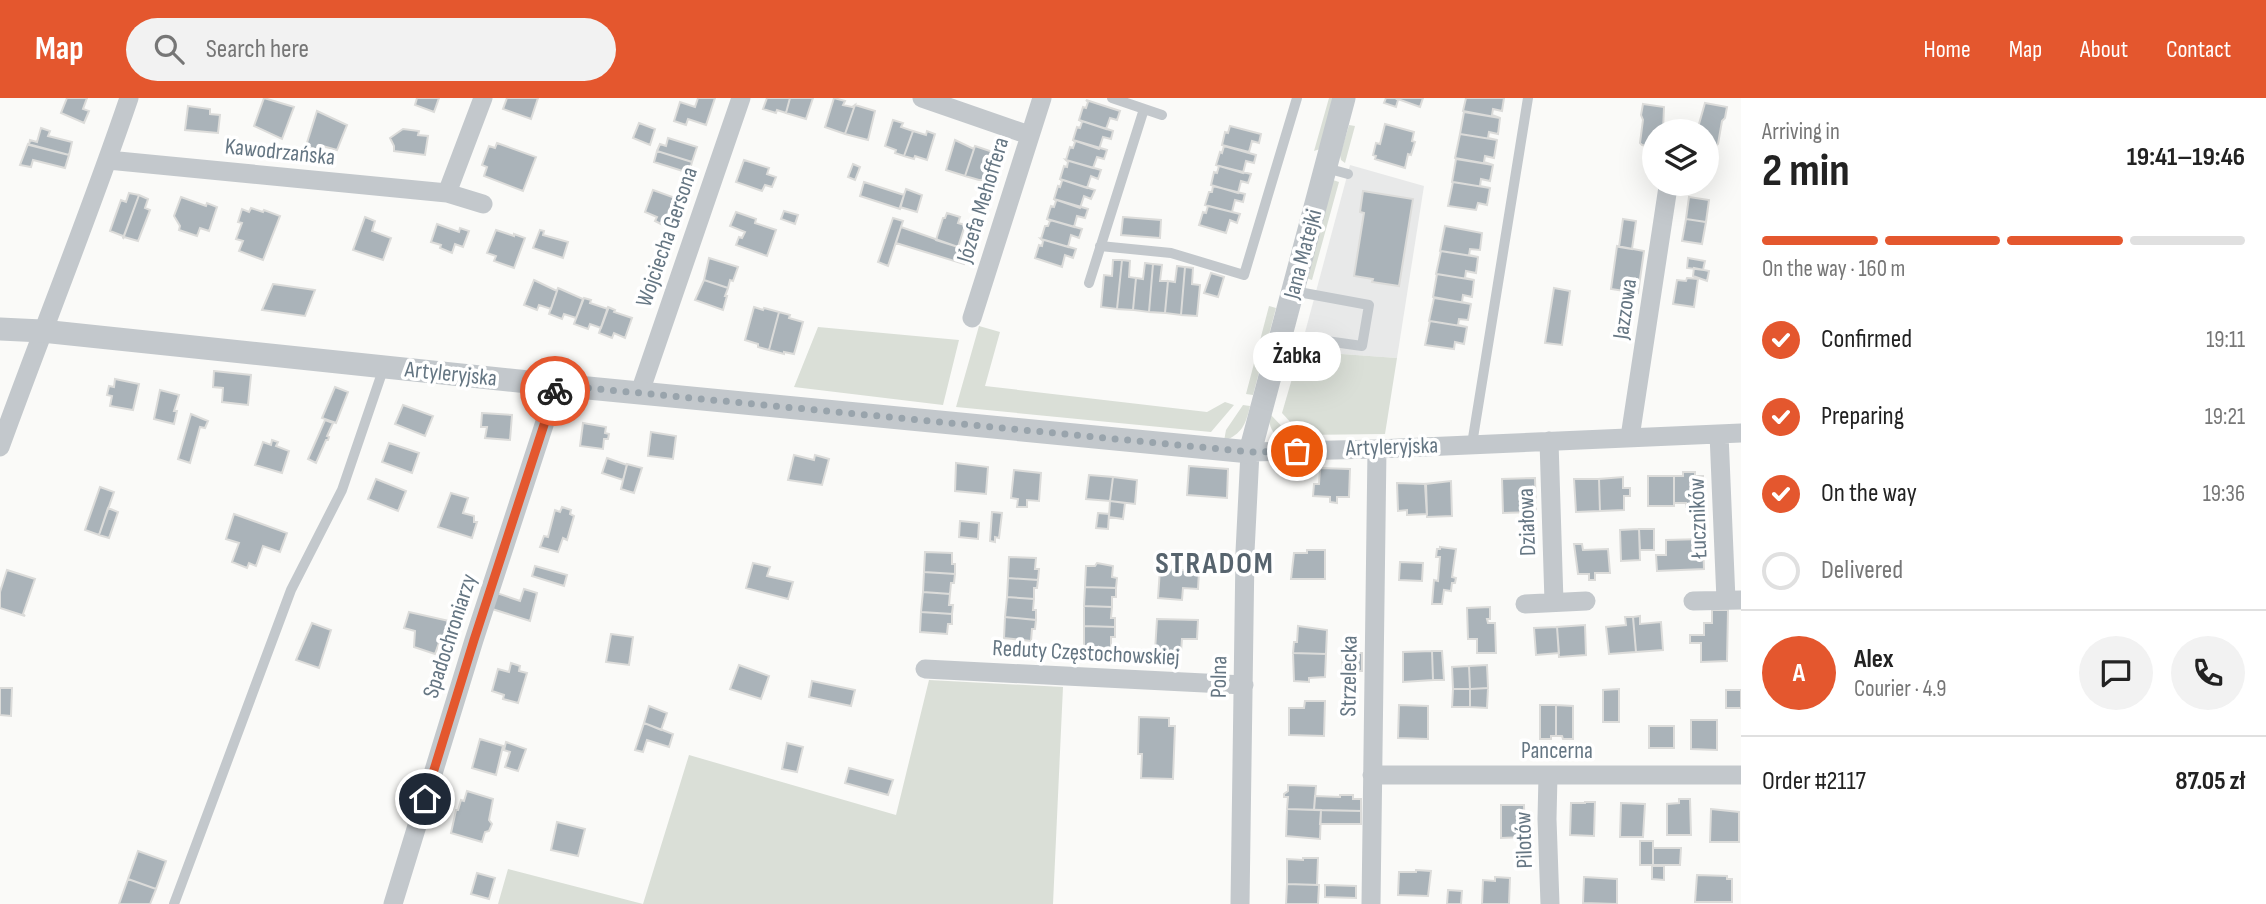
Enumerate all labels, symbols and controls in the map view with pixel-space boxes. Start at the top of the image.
search box [126,18,616,81]
text: Map [35,29,84,69]
icon: search [150,30,188,68]
text: Search here [206,34,309,65]
text: Home [1923,35,1971,64]
text: Map [2009,35,2042,64]
text: About [2080,35,2128,64]
text: Contact [2166,35,2231,64]
text: Arriving in [1762,118,1840,146]
map controls [1642,119,1719,196]
button: layers [1642,119,1719,196]
street label: Kawodrzańska [224,132,336,172]
street label: Józefa Mehoffera [950,134,1015,267]
text: 19:41–19:46 [2127,142,2245,173]
text: 2 min [1762,144,1850,199]
street label: Wojciecha Gersona [630,163,704,311]
street label: Jana Matejki [1277,206,1328,303]
text: On the way · 160 m [1762,255,1905,283]
street label: Jazzowa [1607,277,1643,342]
icon: check [1762,321,1800,359]
text: Confirmed [1821,324,1912,355]
text: 19:11 [2206,326,2245,354]
callout: Żabka [1253,332,1341,381]
text: Żabka [1273,342,1321,370]
street label: Artyleryjska [403,355,498,393]
courier [520,356,590,426]
icon: bike [536,372,574,410]
icon: check [1762,398,1800,436]
text: Preparing [1821,401,1904,432]
text: 19:21 [2205,403,2245,431]
pin [1267,421,1327,481]
street label: Artyleryjska [1344,431,1439,463]
icon: bag [1278,432,1316,470]
icon: check [1762,475,1800,513]
street label: Łuczników [1683,477,1713,560]
text: On the way [1821,478,1917,509]
text: 19:36 [2203,480,2245,508]
street label: Działowa [1512,488,1542,556]
district label: STRADOM [1155,546,1275,582]
text: Delivered [1821,555,1903,586]
street label: Spadochroniarzy [417,570,483,702]
street label: Reduty Częstochowskiej [992,634,1180,672]
street label: Strzelecka [1334,635,1364,717]
button: chat [2079,636,2153,710]
button: phone [2171,636,2245,710]
text: Alex [1854,644,1894,675]
street label: Polna [1205,656,1233,698]
text: A [1793,658,1805,689]
text: Courier · 4.9 [1854,675,1946,703]
street label: Pancerna [1521,737,1593,765]
text: Order #2117 [1762,766,1866,797]
text: 87.05 zł [2175,766,2245,797]
pin [395,769,455,829]
icon: home [406,780,444,818]
street label: Pilotów [1509,811,1539,869]

